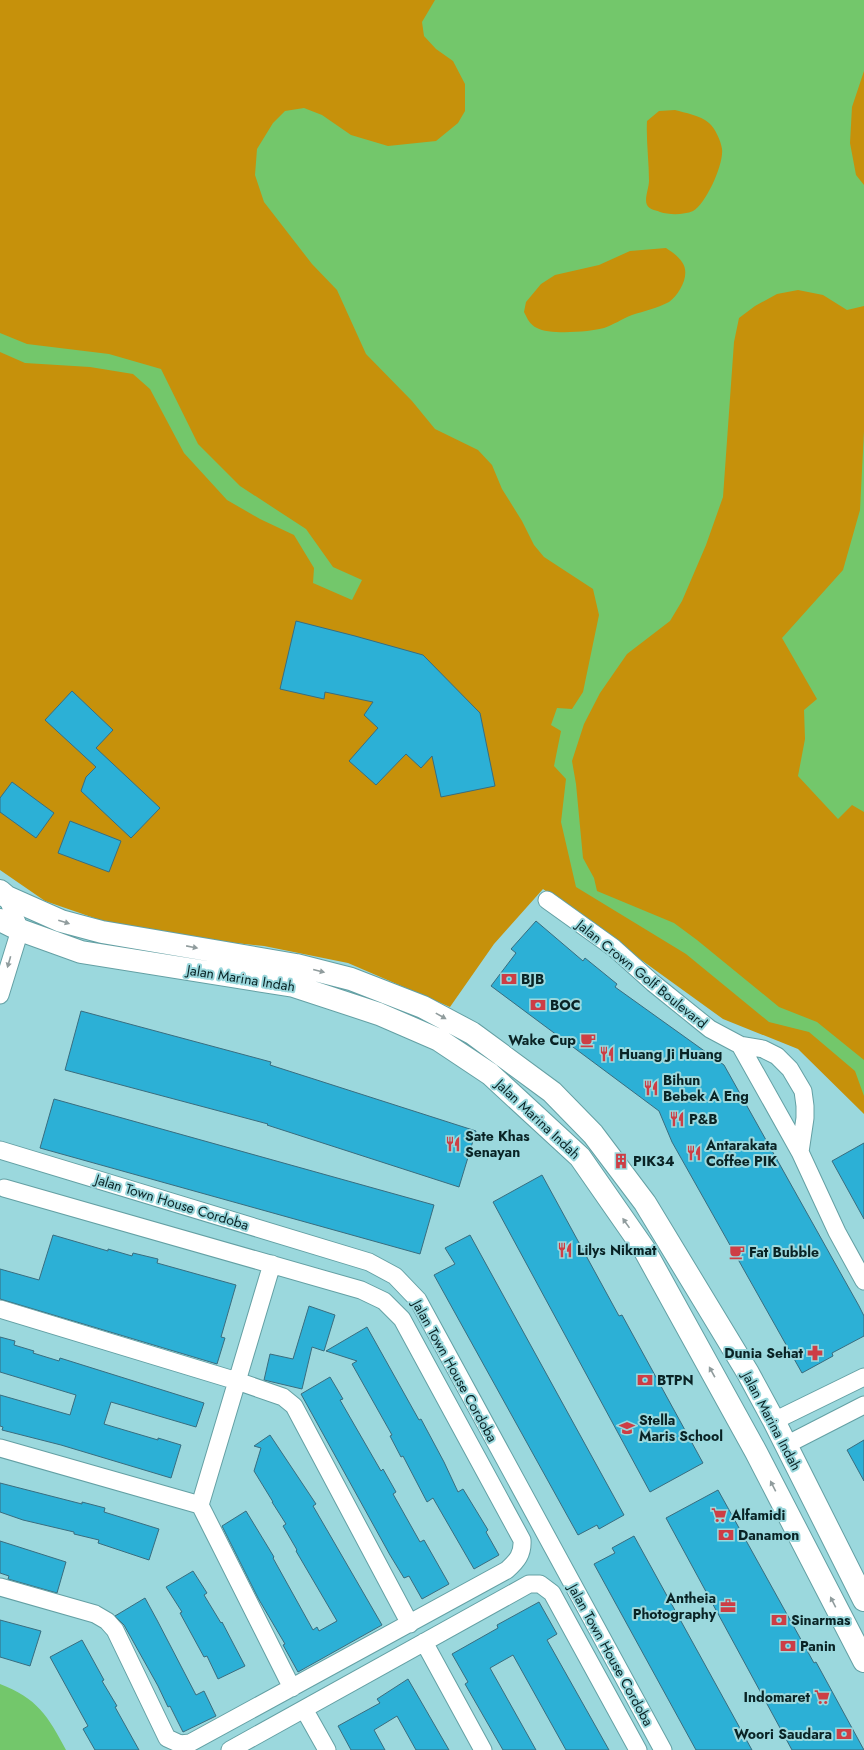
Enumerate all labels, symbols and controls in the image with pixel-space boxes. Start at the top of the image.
street label: Jalan Crown Golf Boulevard [571,914,712,1033]
one-way arrow [59,919,71,925]
one-way arrow [186,944,198,950]
one-way arrow [6,957,12,969]
street label: Jalan Marina Indah [184,959,297,996]
one-way arrow [314,968,326,974]
place label: BJB [521,969,544,989]
bank icon: BJB [500,970,518,988]
place label: BOC [550,995,581,1015]
bank icon: BOC [529,996,547,1014]
one-way arrow [435,1012,447,1019]
place label: Wake Cup [508,1030,576,1050]
cafe icon: Wake Cup [579,1031,597,1049]
place label: Huang Ji Huang [619,1044,722,1064]
restaurant icon: Huang Ji Huang [598,1045,616,1063]
place label: Bihun Bebek A Eng [663,1070,749,1106]
street label: Jalan Marina Indah [490,1073,585,1164]
restaurant icon: Bihun Bebek A Eng [642,1079,660,1097]
place label: P&B [689,1109,718,1129]
restaurant icon: P&B [668,1110,686,1128]
place label: Sate Khas Senayan [465,1126,530,1162]
restaurant icon: Sate Khas Senayan [444,1135,462,1153]
place label: Antarakata Coffee PIK [705,1135,777,1171]
restaurant icon: Antarakata Coffee PIK [685,1144,703,1162]
place label: PIK34 [633,1151,675,1171]
building icon: PIK34 [612,1152,630,1170]
street label: Jalan Town House Cordoba [91,1169,251,1235]
one-way arrow [622,1218,630,1228]
place label: Lilys Nikmat [577,1240,657,1260]
restaurant icon: Lilys Nikmat [556,1241,574,1259]
place label: Fat Bubble [749,1242,819,1262]
cafe icon: Fat Bubble [728,1243,746,1261]
street label: Jalan Town House Cordoba [407,1295,502,1446]
place label: Dunia Sehat [724,1343,804,1363]
pharmacy icon: Dunia Sehat [806,1344,824,1362]
one-way arrow [708,1366,715,1378]
street label: Jalan Marina Indah [737,1366,806,1474]
place label: BTPN [657,1370,694,1390]
bank icon: BTPN [636,1371,654,1389]
place label: Stella Maris School [639,1410,723,1446]
school or university icon: Stella Maris School [618,1419,636,1437]
one-way arrow [770,1480,777,1492]
place label: Alfamidi [730,1505,785,1525]
supermarket icon: Alfamidi [710,1506,728,1524]
place label: Danamon [738,1525,799,1545]
bank icon: Danamon [717,1526,735,1544]
street label: Jalan Town House Cordoba [563,1579,658,1730]
place label: Antheia Photography [633,1588,717,1624]
one-way arrow [830,1596,836,1607]
office icon: Antheia Photography [719,1597,737,1615]
place label: Sinarmas [791,1610,851,1630]
bank icon: Sinarmas [770,1611,788,1629]
place label: Panin [800,1636,836,1656]
bank icon: Panin [779,1637,797,1655]
place label: Indomaret [744,1687,811,1707]
supermarket icon: Indomaret [813,1688,831,1706]
place label: Woori Saudara [734,1724,832,1744]
bank icon: Woori Saudara [835,1725,853,1743]

